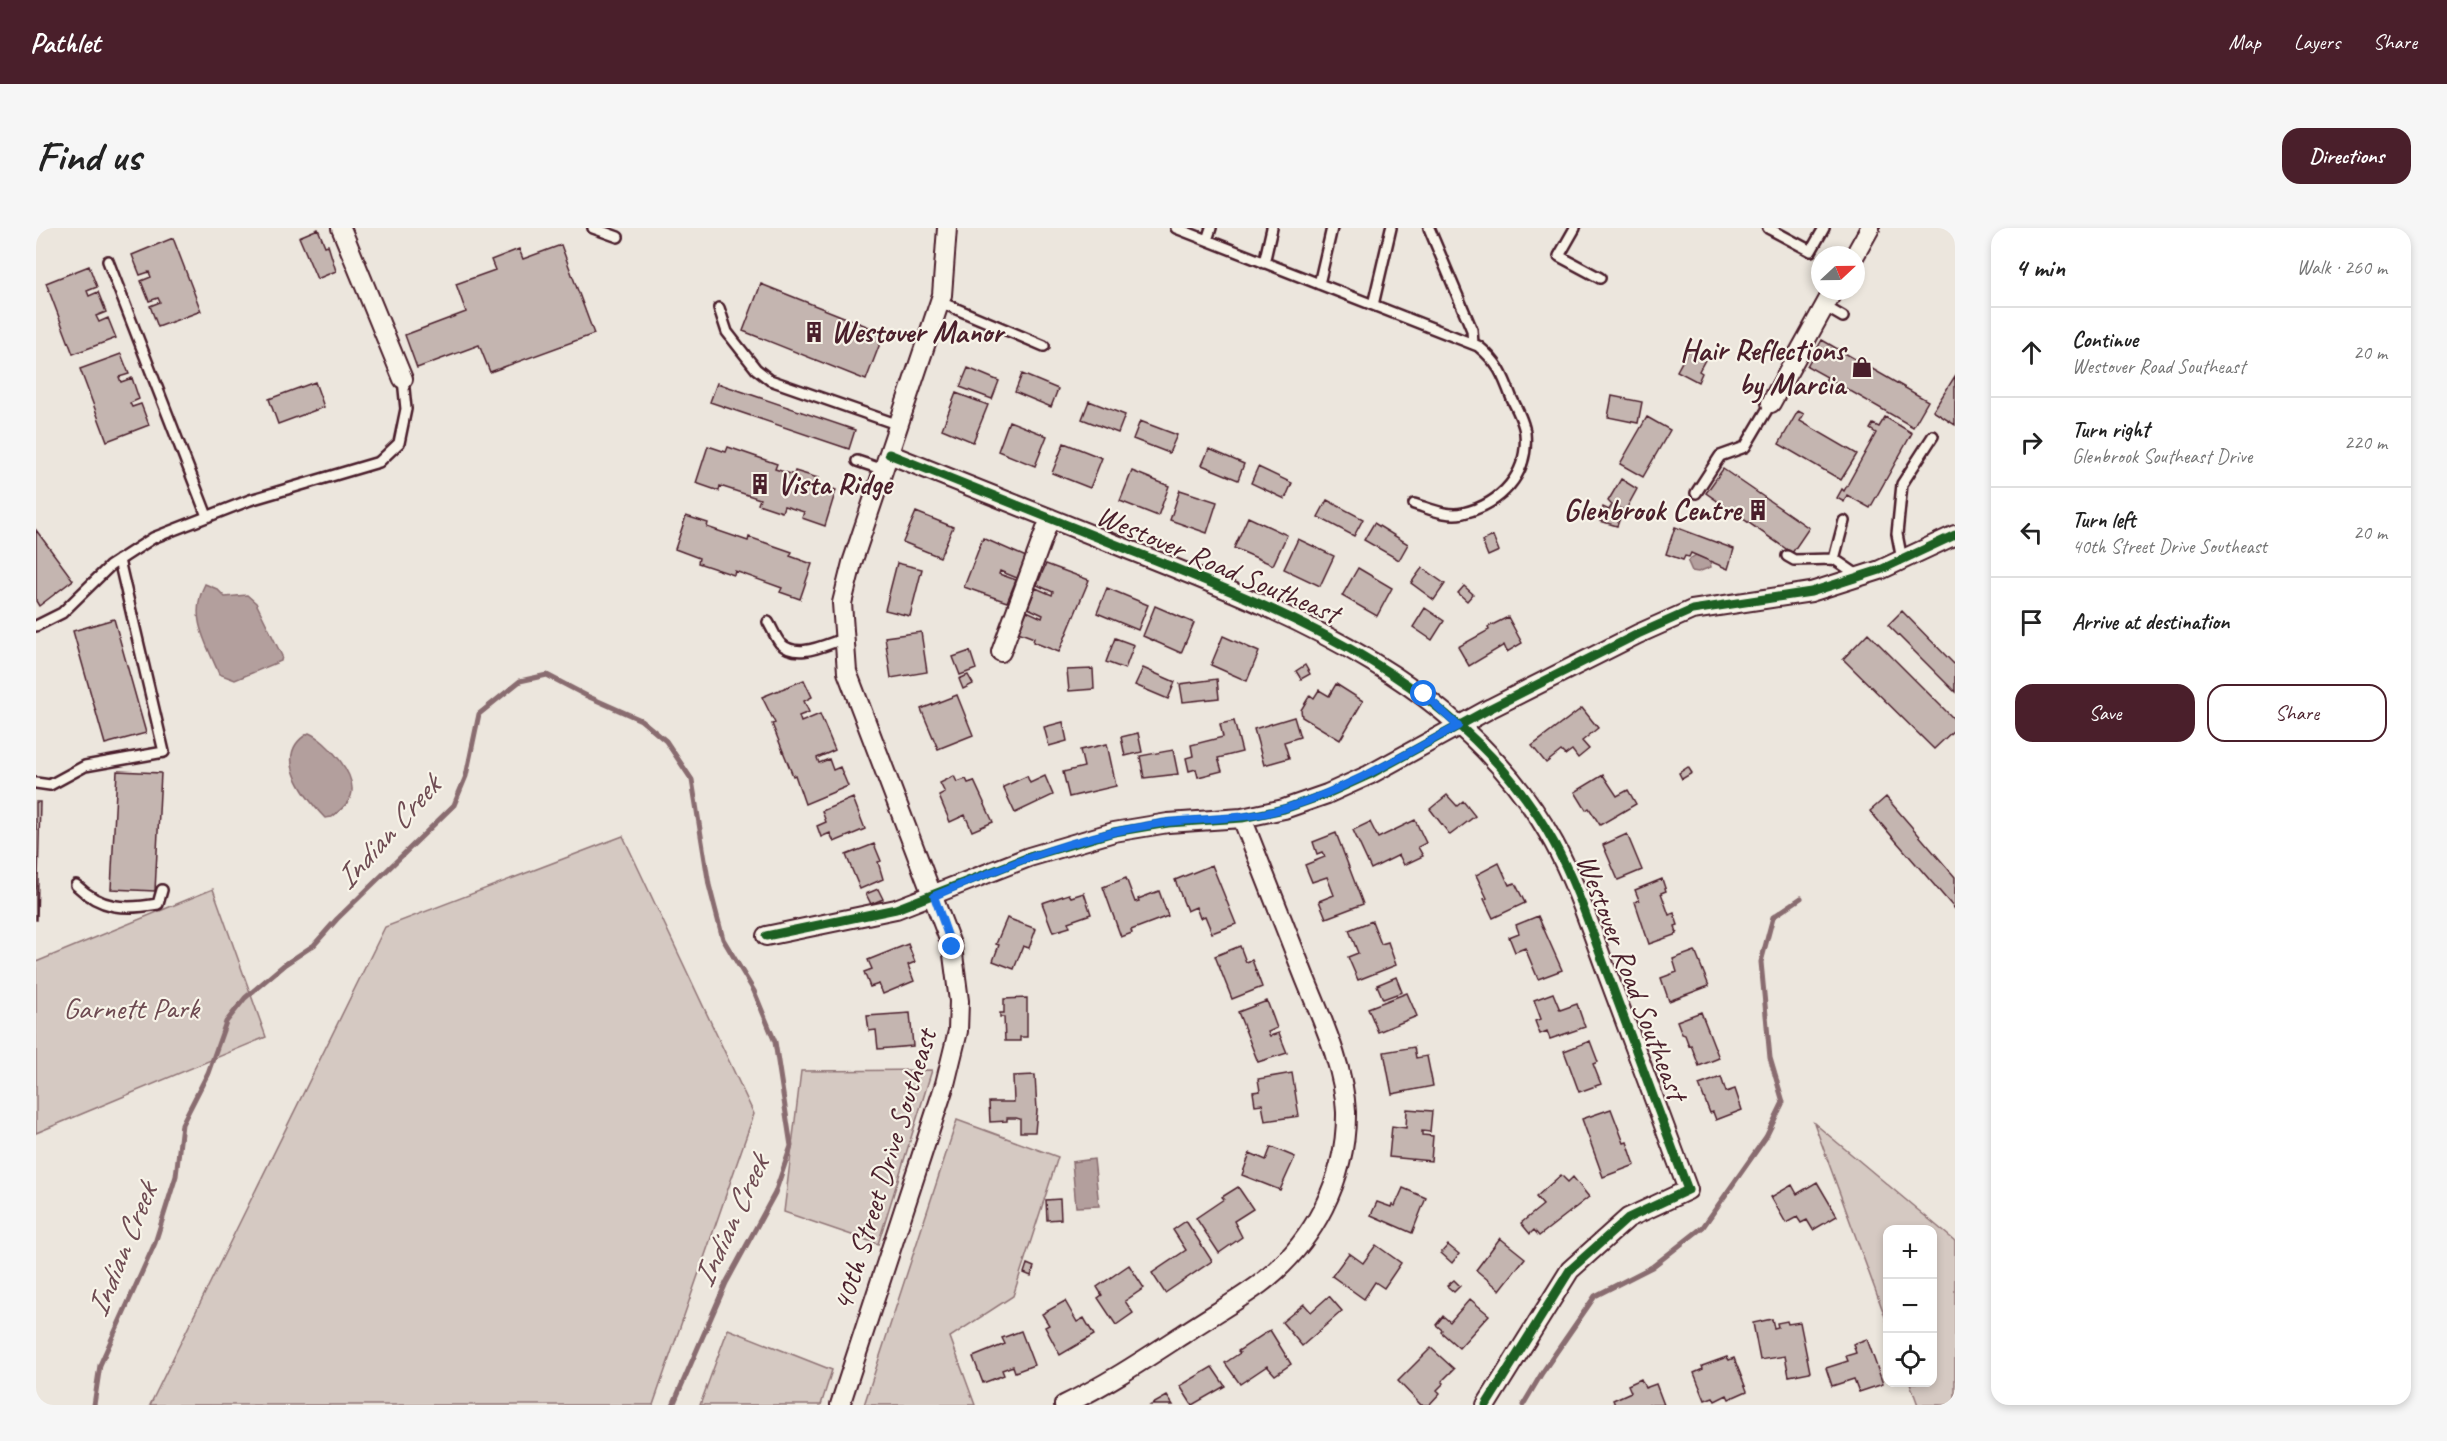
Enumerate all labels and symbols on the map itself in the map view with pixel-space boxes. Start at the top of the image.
north arrow [1811,246,1865,300]
place label: Westover Manor [831,313,1006,351]
building icon: Westover Manor [802,320,826,344]
place label: Hair Reflections by Marcia [1680,331,1848,404]
shop icon: Hair Reflections by Marcia [1850,355,1874,379]
place label: Vista Ridge [777,465,894,503]
building icon: Vista Ridge [748,472,772,496]
place label: Glenbrook Centre [1564,491,1743,529]
street label: Westover Road Southeast [1091,496,1349,634]
building icon: Glenbrook Centre [1746,498,1770,522]
route start [1410,680,1436,706]
water label: Indian Creek [325,763,453,898]
street label: Westover Road Southeast [1568,849,1698,1109]
route end [938,933,964,959]
park label: Garnett Park [63,989,201,1027]
street label: 40th Street Drive Southeast [823,1022,946,1315]
water label: Indian Creek [682,1145,781,1293]
water label: Indian Creek [76,1173,169,1323]

